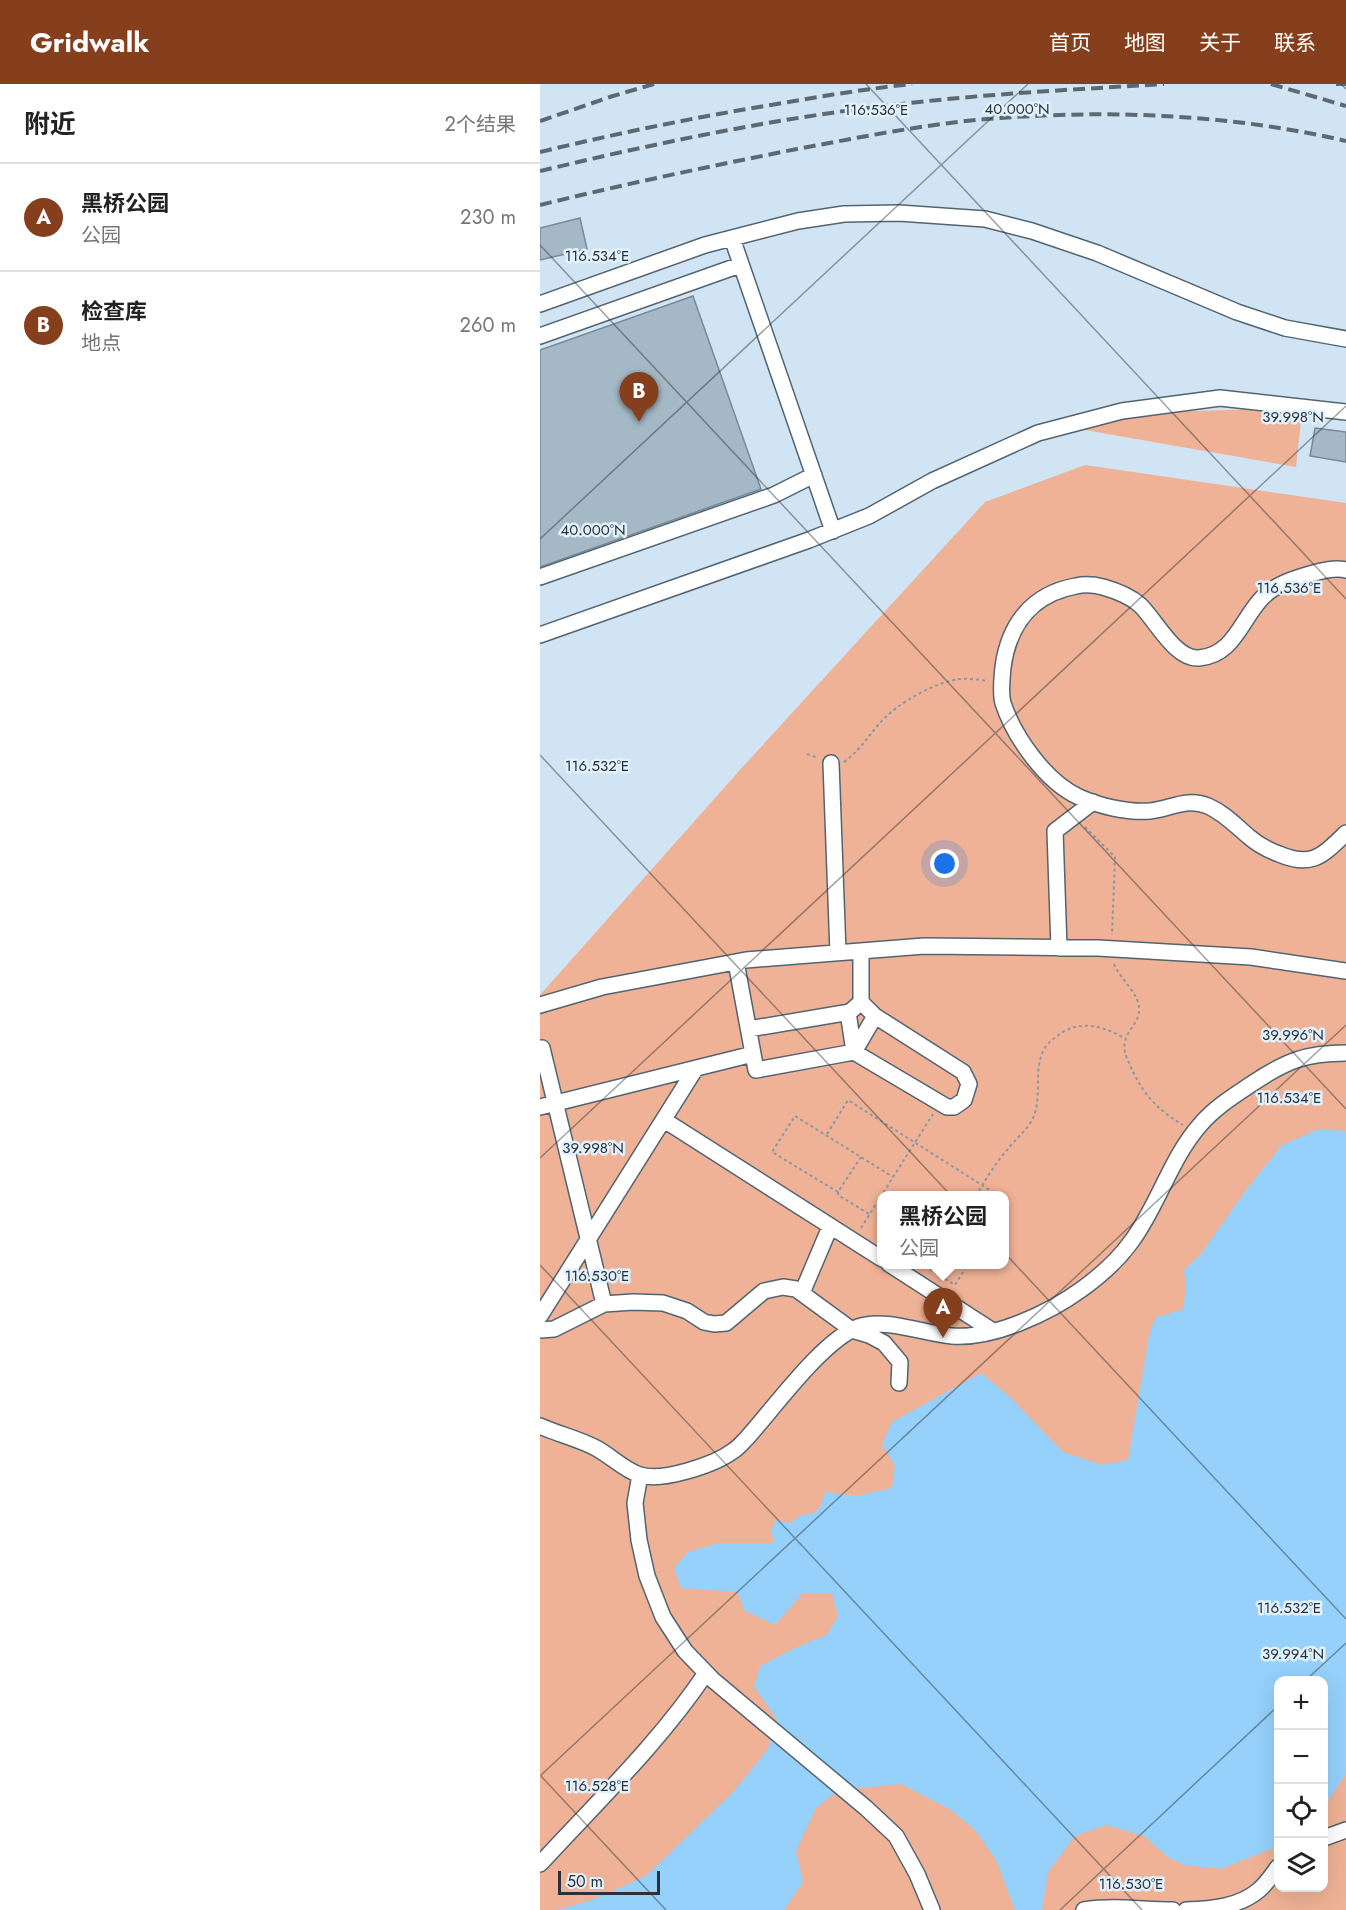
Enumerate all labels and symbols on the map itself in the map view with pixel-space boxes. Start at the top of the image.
text: 40.000°N [984,98,1050,120]
text: 116.536°E [844,99,908,121]
text: 116.534°E [565,245,629,267]
pin: B [620,372,658,422]
text: 39.998°N [1262,406,1324,428]
text: 40.000°N [560,519,626,541]
text: 116.536°E [1257,577,1321,599]
text: 116.532°E [565,755,629,777]
your location [930,849,959,878]
text: 39.996°N [1262,1024,1324,1046]
text: 116.534°E [1257,1087,1321,1109]
text: 39.998°N [562,1137,624,1159]
text: 116.530°E [565,1265,629,1287]
pin: A [924,1288,962,1338]
text: 116.532°E [1257,1597,1321,1619]
text: 39.994°N [1262,1643,1324,1665]
text: 116.528°E [565,1775,629,1797]
scale bar [558,1868,660,1896]
text: 116.530°E [1099,1873,1163,1895]

